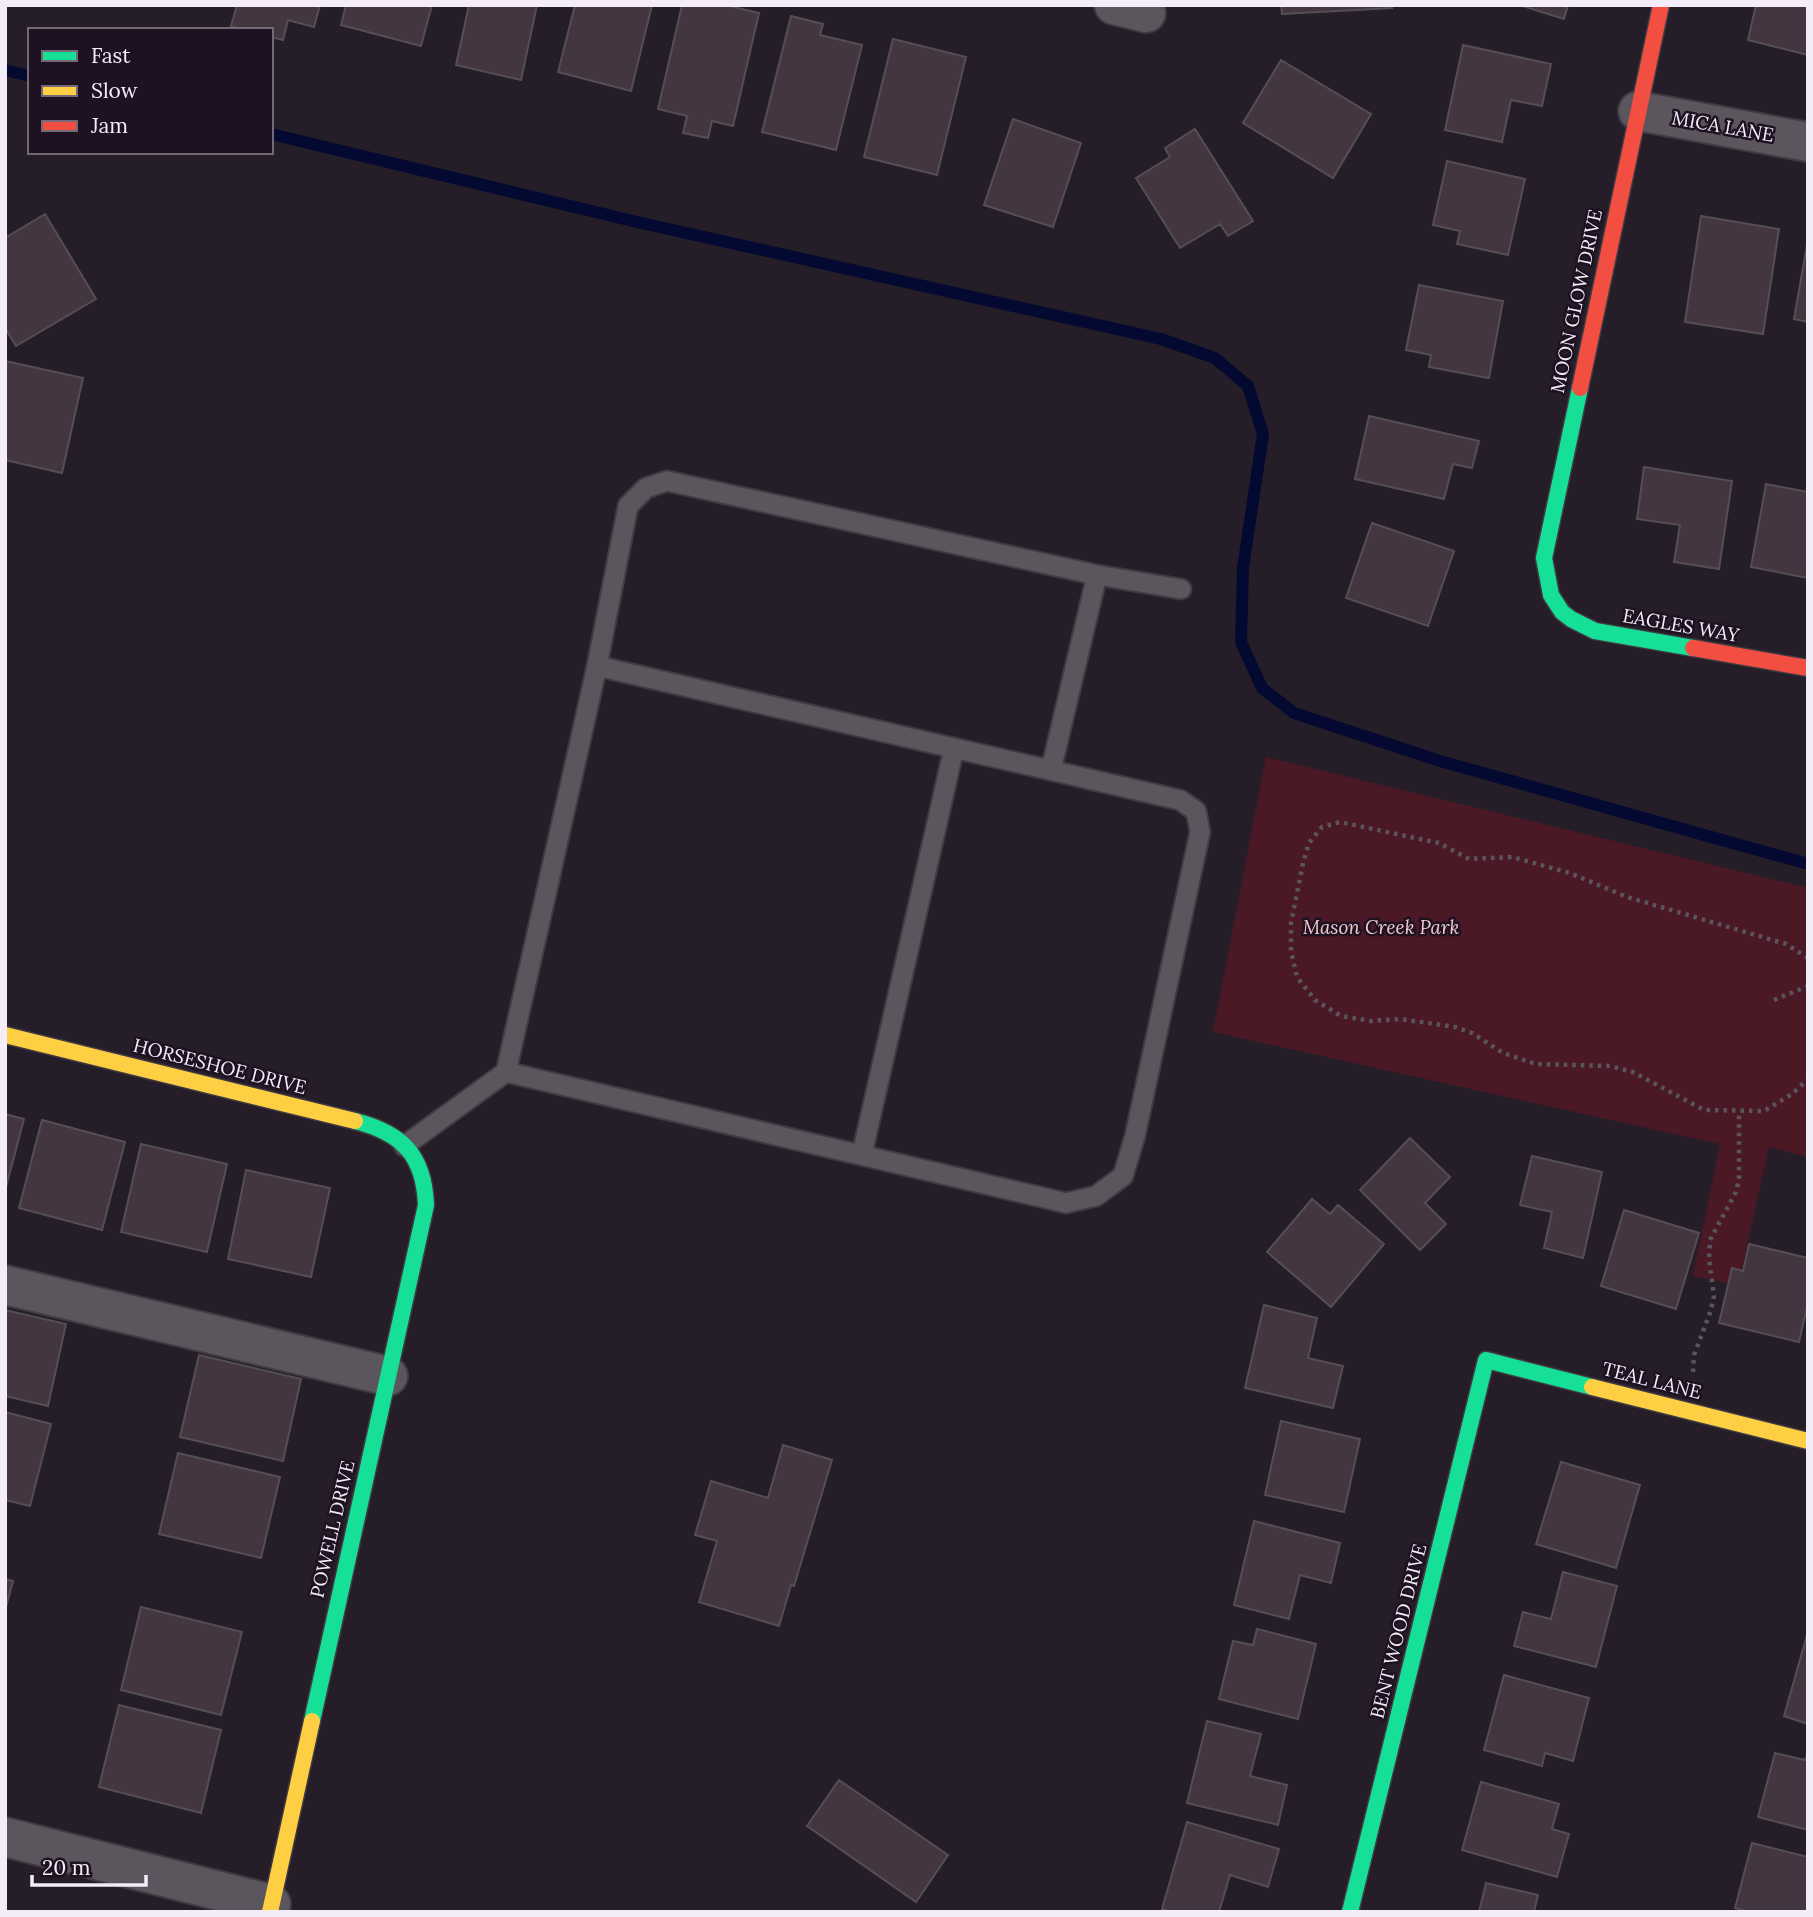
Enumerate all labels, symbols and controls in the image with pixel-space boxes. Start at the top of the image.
legend [28,28,273,154]
text: Fast [91,42,131,69]
text: Slow [91,77,138,104]
street label: MICA LANE [1670,105,1776,147]
text: Jam [90,112,128,139]
street label: MOON GLOW DRIVE [1545,207,1607,395]
street label: EAGLES WAY [1621,603,1742,647]
park label: Mason Creek Park [1303,915,1459,939]
street label: HORSESHOE DRIVE [131,1033,309,1099]
street label: TEAL LANE [1600,1356,1704,1404]
street label: POWELL DRIVE [305,1458,359,1600]
street label: BENT WOOD DRIVE [1365,1541,1431,1721]
scale bar [32,1843,145,1887]
text: 20 m [42,1854,91,1881]

